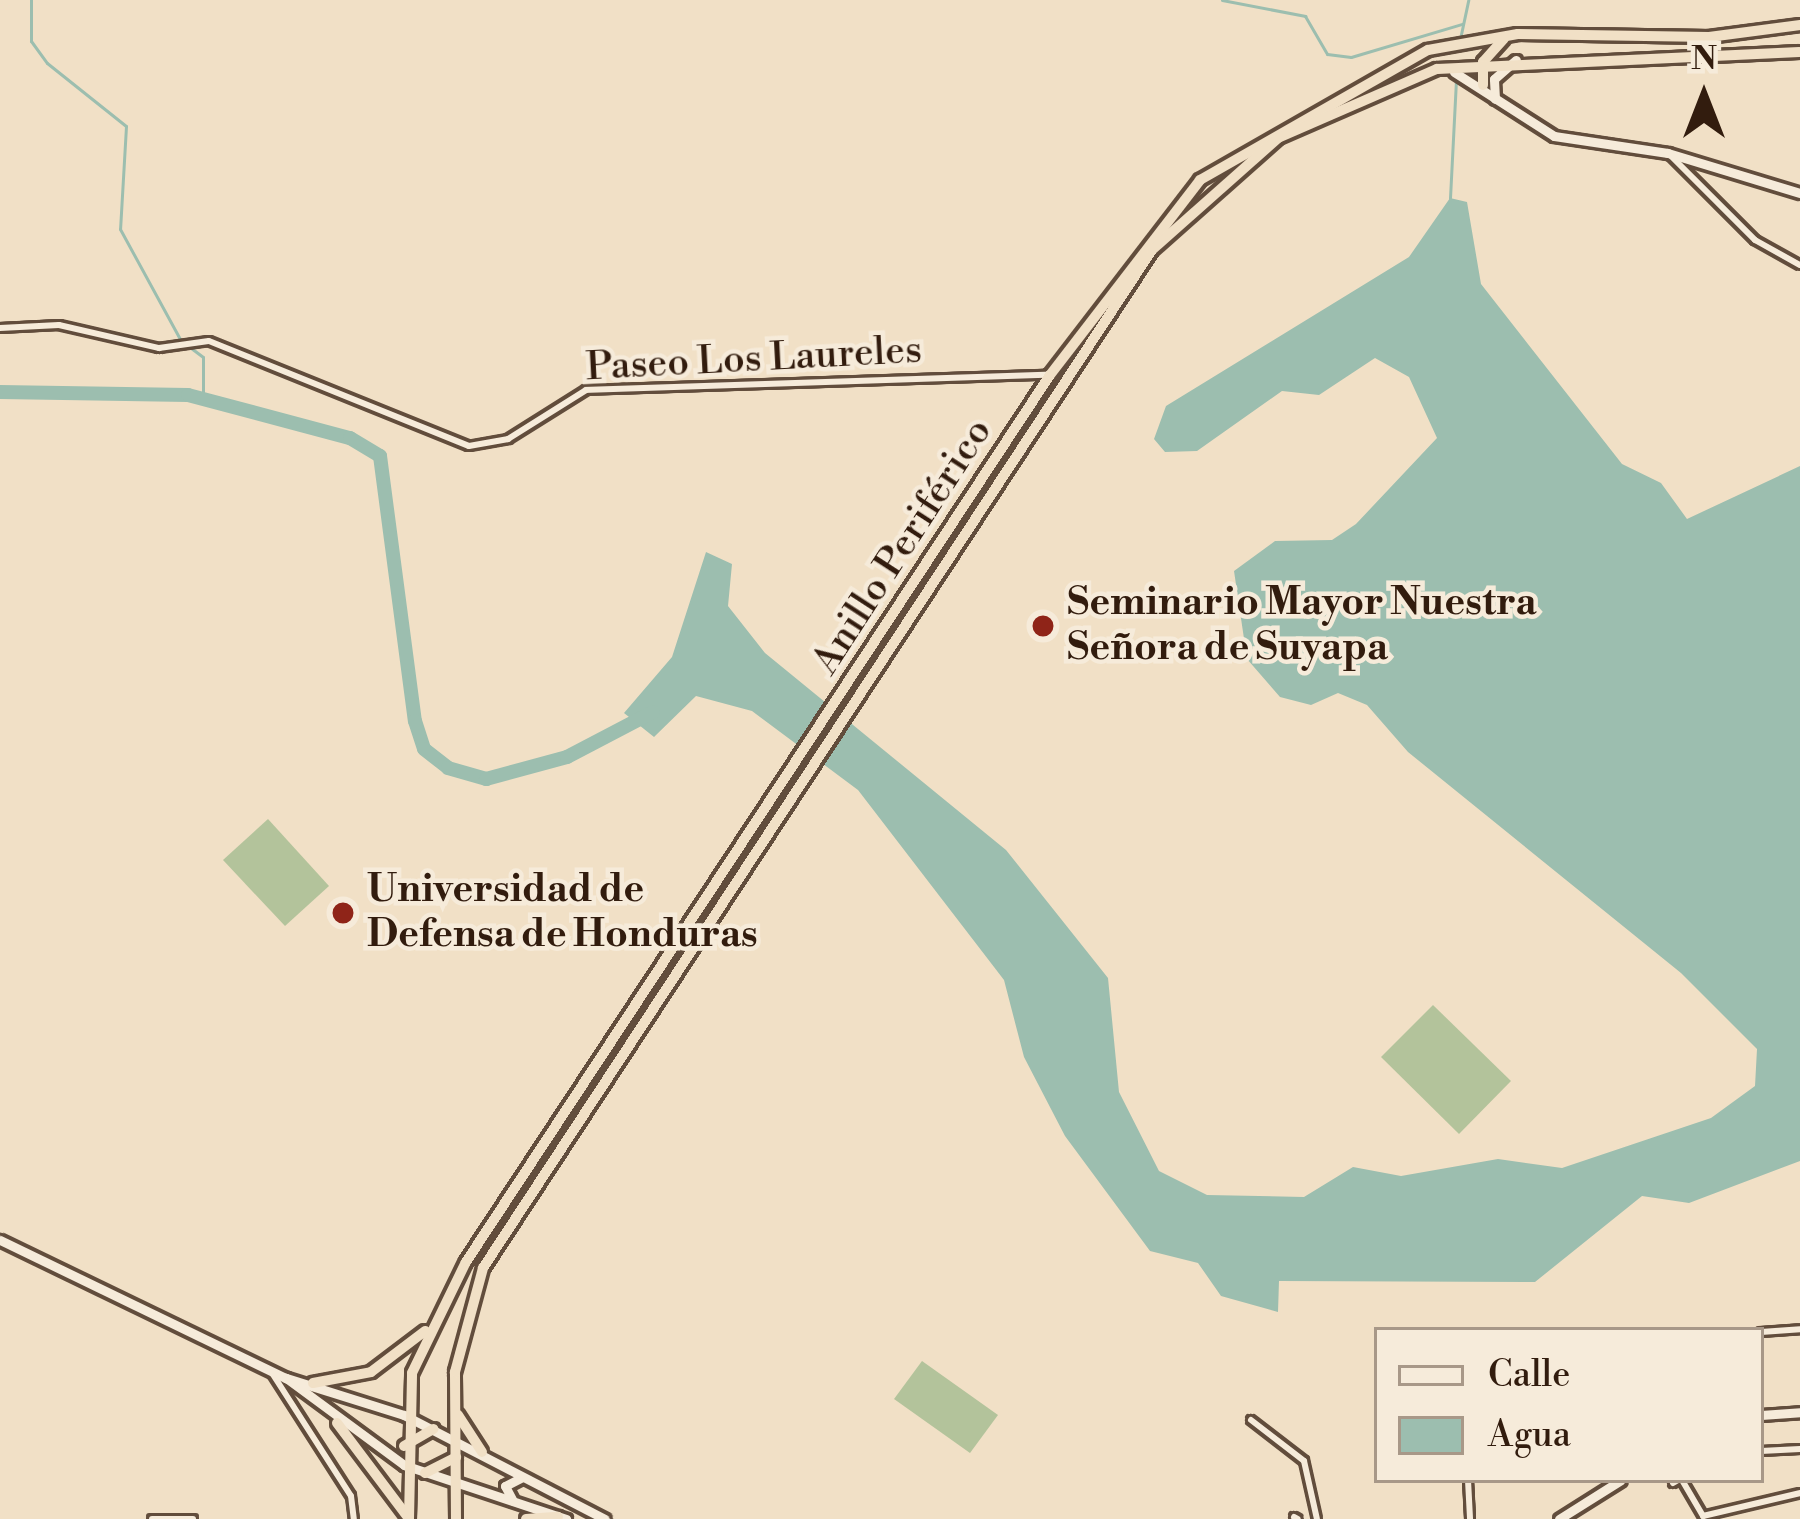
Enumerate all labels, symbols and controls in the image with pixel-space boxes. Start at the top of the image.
north arrow [1644,36,1764,156]
text: N [1691,39,1717,80]
street label: Paseo Los Laureles [585,328,923,392]
street label: Anillo Periférico [803,410,1003,684]
place label: Seminario Mayor Nuestra Señora de Suyapa [1067,581,1537,672]
marker: Seminario Mayor Nuestra Señora de Suyapa [1030,613,1056,639]
place label: Universidad de Defensa de Honduras [367,868,758,959]
marker: Universidad de Defensa de Honduras [330,900,356,926]
legend [1374,1327,1764,1483]
text: Calle [1488,1353,1570,1398]
text: Agua [1488,1413,1571,1458]

